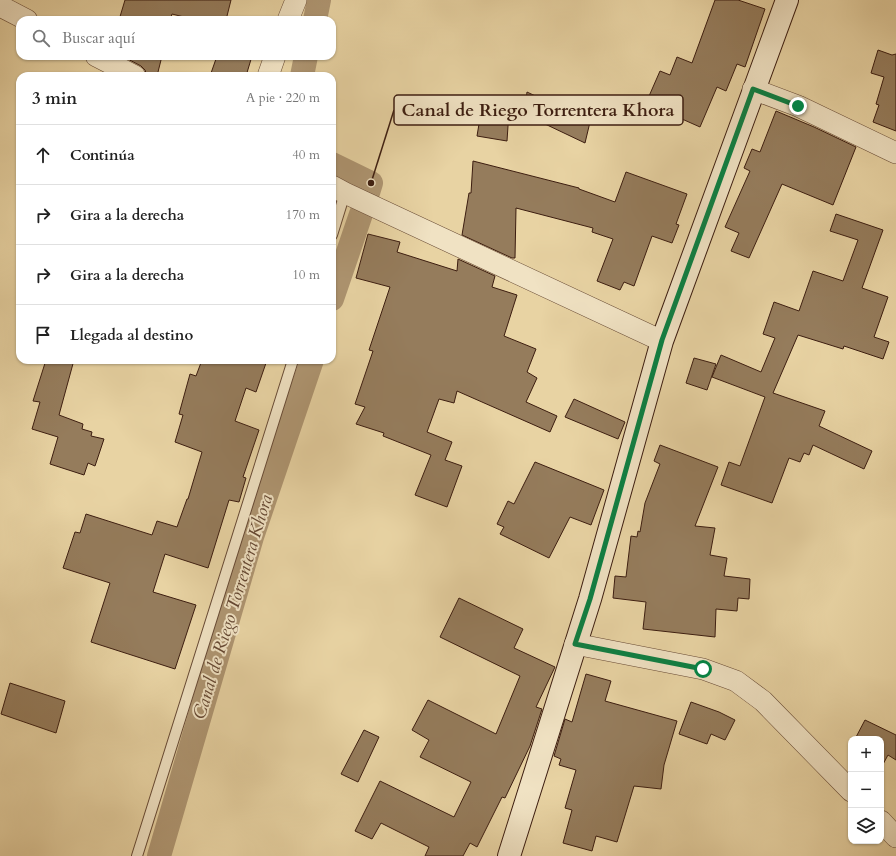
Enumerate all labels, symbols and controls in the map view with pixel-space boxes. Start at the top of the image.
search box [16,16,336,60]
icon: search [30,27,52,49]
text: Buscar aquí [62,28,135,48]
text: 3 min [32,87,77,110]
text: A pie · 220 m [246,89,320,107]
callout: Canal de Riego Torrentera Khora [394,95,683,125]
route end [789,97,807,115]
text: Canal de Riego Torrentera Khora [401,98,675,123]
icon: ahead [32,144,54,166]
text: Continúa [70,145,135,165]
text: 40 m [292,146,320,164]
icon: right [32,204,54,226]
text: Gira a la derecha [70,205,184,225]
text: 170 m [286,206,320,224]
icon: right [32,264,54,286]
text: Gira a la derecha [70,265,184,285]
text: 10 m [292,266,320,284]
icon: arrive [32,324,54,346]
text: Llegada al destino [70,325,193,345]
water label: Canal de Riego Torrentera Khora [187,492,279,722]
route start [694,660,712,678]
map controls [848,736,884,844]
button: + [848,736,884,772]
button: − [848,772,884,808]
button: layers [848,808,884,844]

